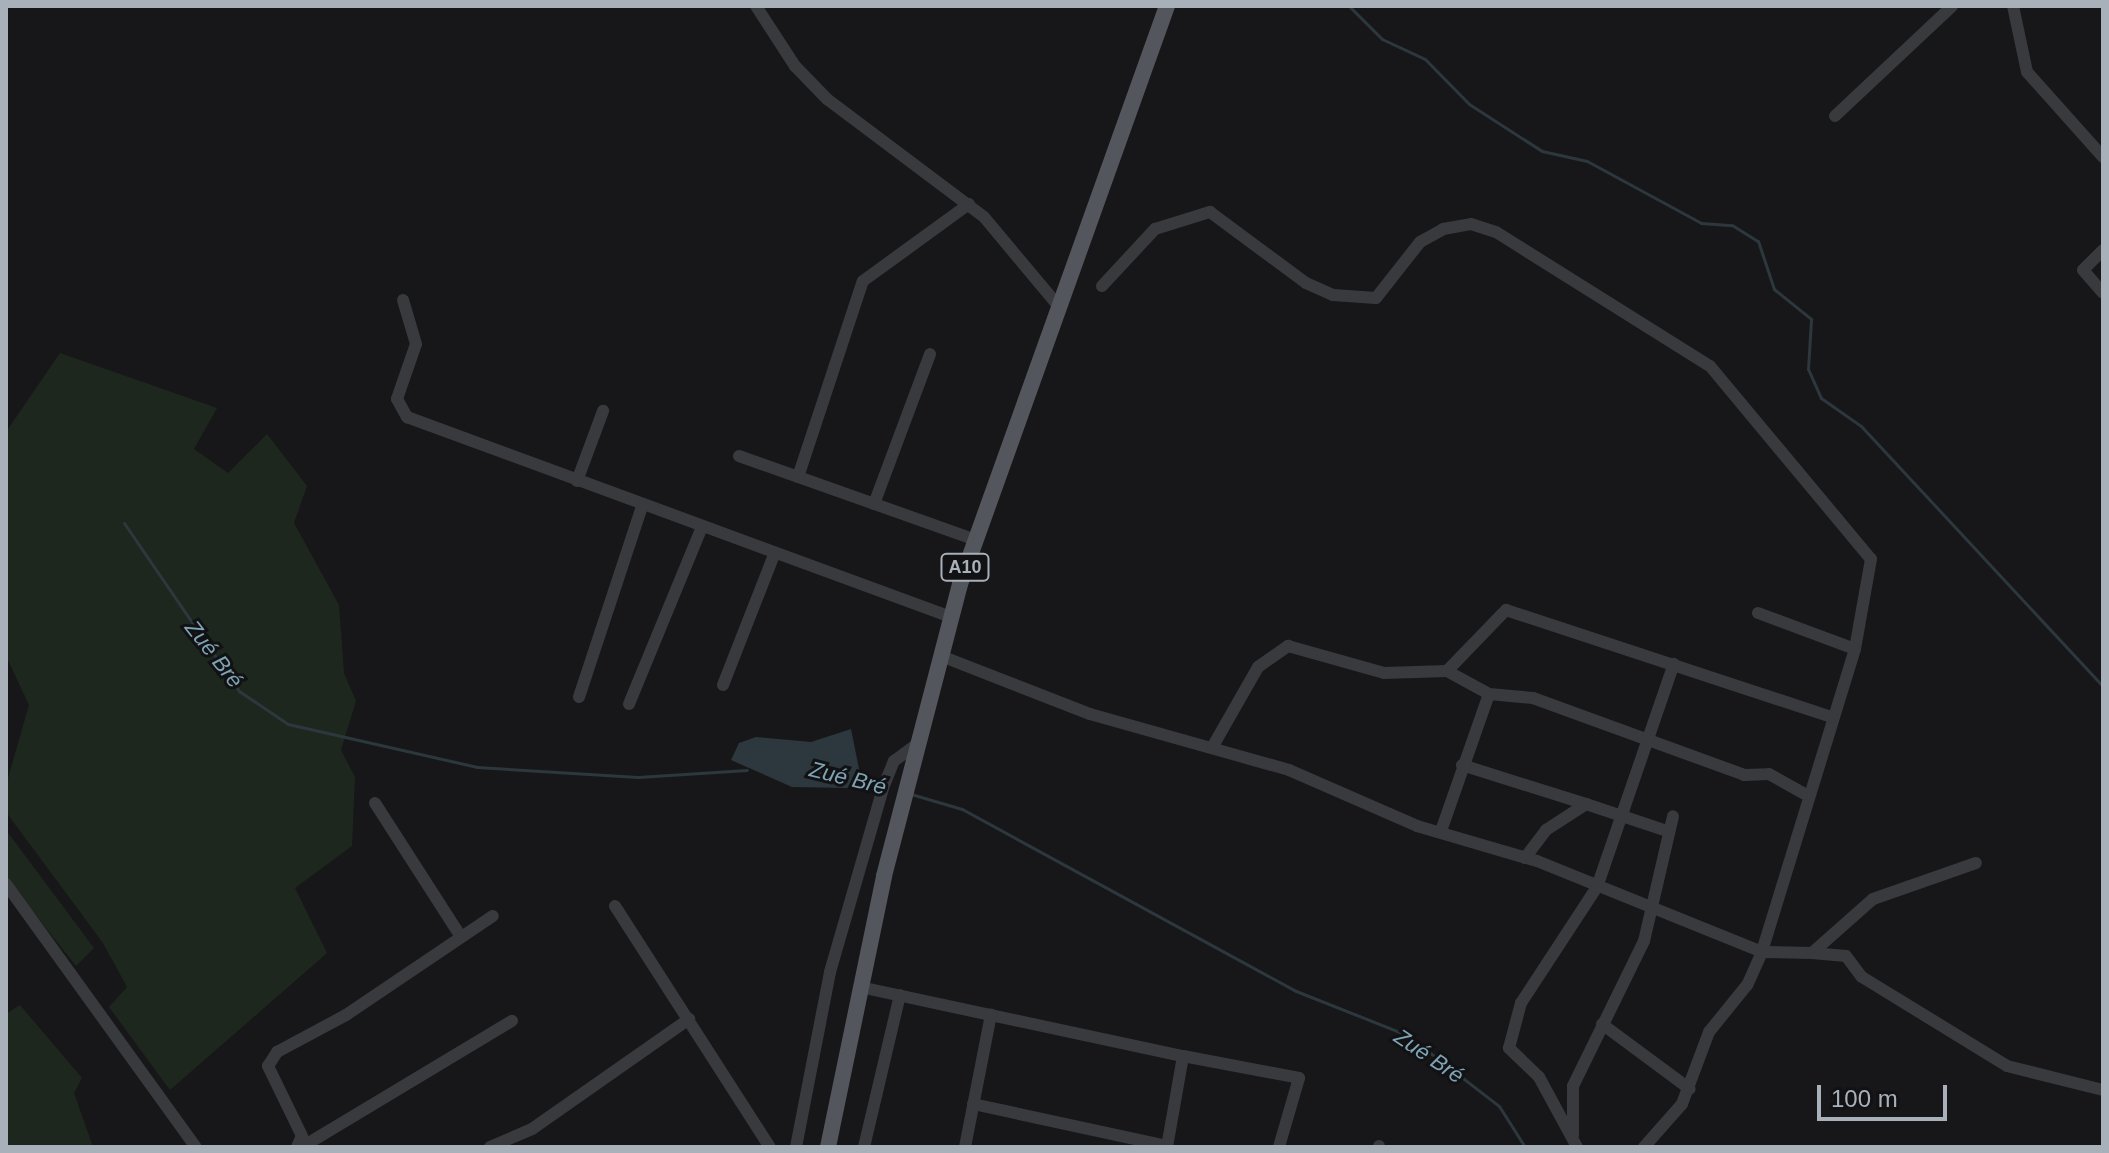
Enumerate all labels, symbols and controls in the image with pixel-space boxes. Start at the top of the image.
road number: A10 [939,553,991,581]
water label: Zué Bré [180,615,248,693]
water label: Zué Bré [807,756,889,800]
water label: Zué Bré [1389,1023,1469,1089]
scale bar [1821,1069,1951,1119]
text: 100 m [1831,1085,1898,1112]

